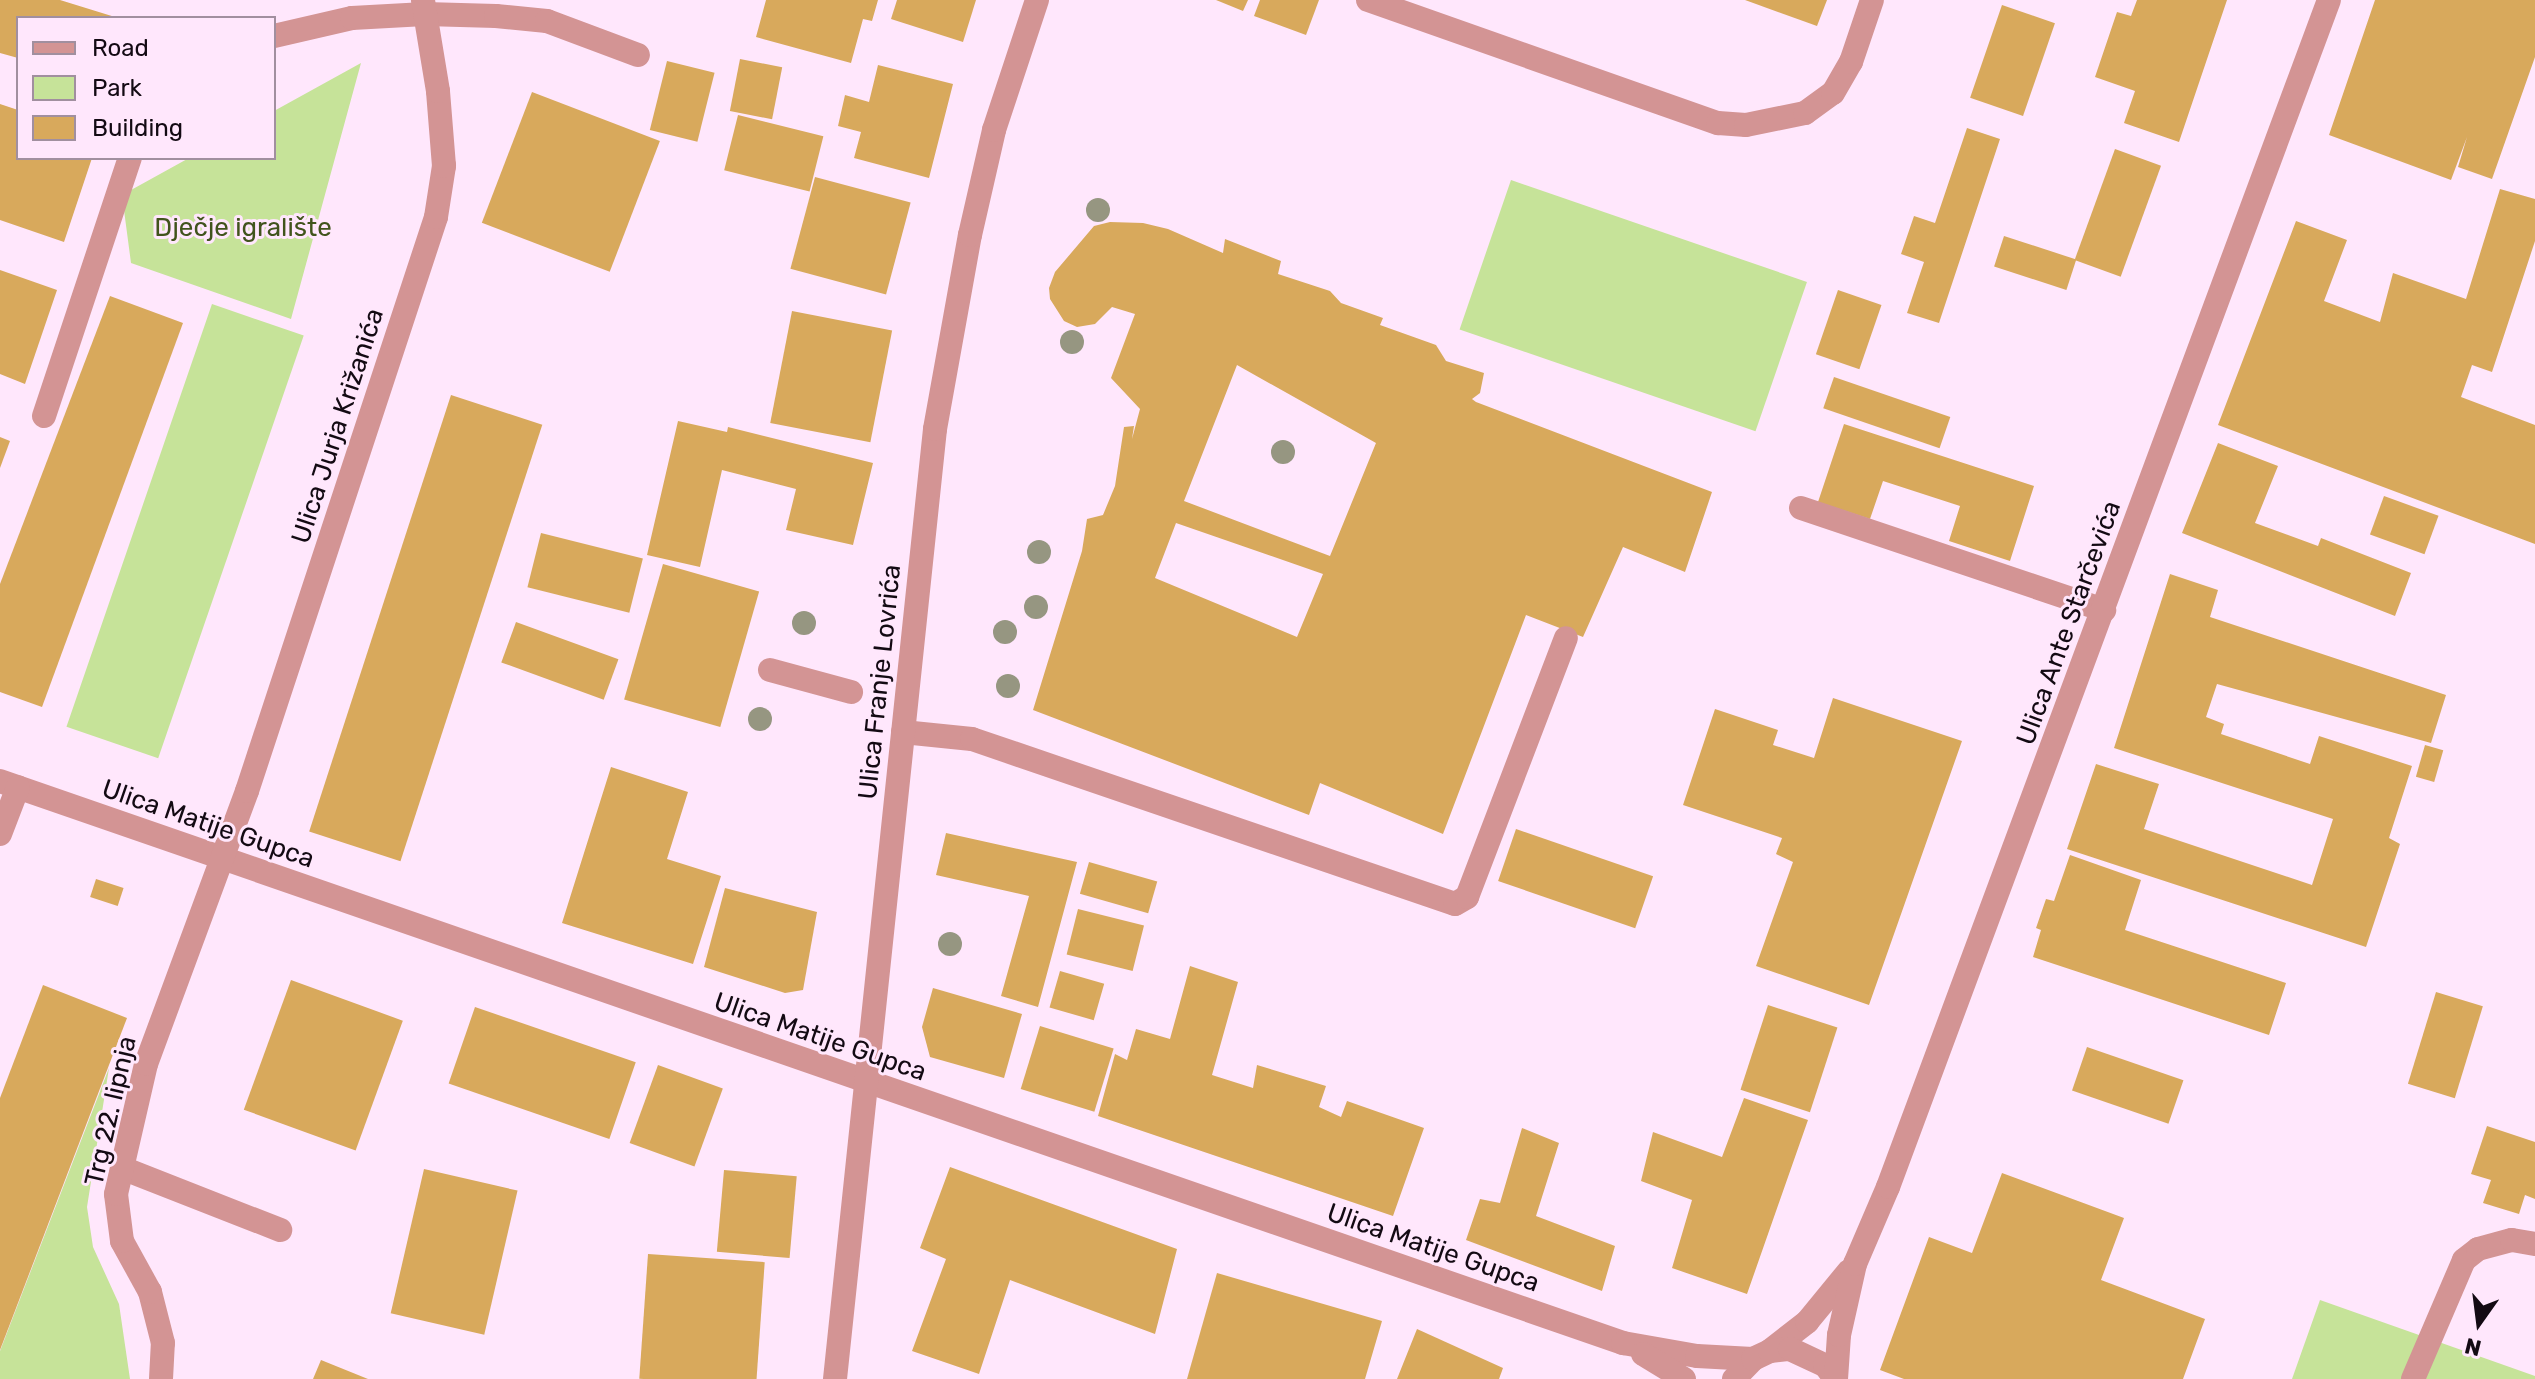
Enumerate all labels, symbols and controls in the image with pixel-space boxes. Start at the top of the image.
legend [16,16,276,160]
text: Road [92,34,149,62]
text: Park [92,74,142,102]
text: Building [92,114,183,142]
park label: Dječje igralište [154,212,332,244]
street label: Ulica Jurja Križanića [285,305,391,547]
street label: Ulica Ante Starčevića [2010,496,2128,750]
street label: Ulica Franje Lovrića [852,563,908,801]
street label: Ulica Matije Gupca [98,773,318,875]
street label: Ulica Matije Gupca [710,986,930,1088]
street label: Trg 22. lipnja [79,1033,143,1189]
street label: Ulica Matije Gupca [1323,1197,1543,1299]
north arrow [2439,1283,2519,1363]
text: N [2462,1332,2484,1362]

